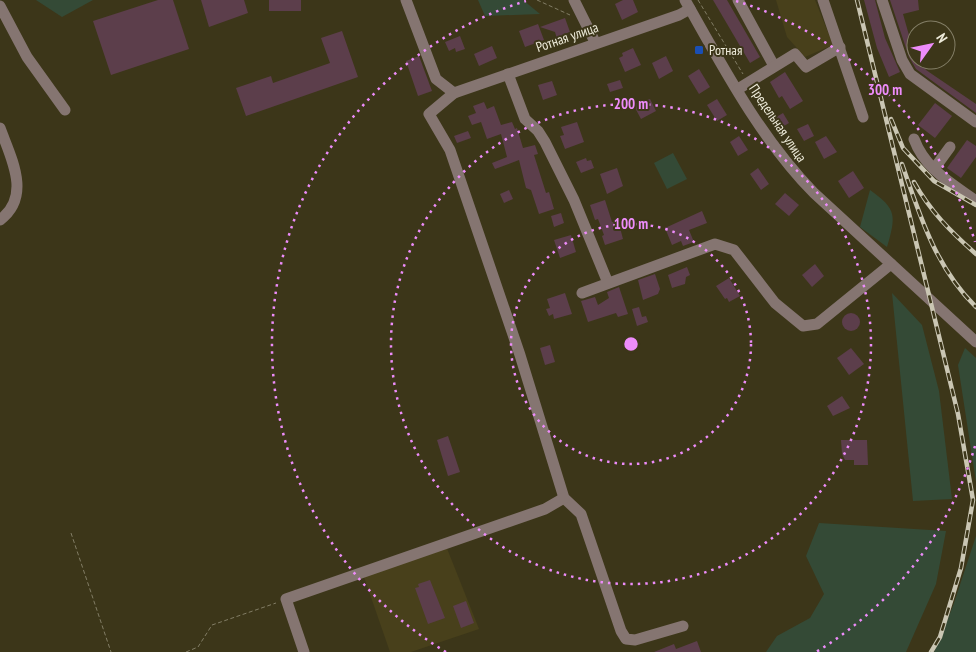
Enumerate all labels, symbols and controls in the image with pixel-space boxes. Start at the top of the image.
street label: Ротная улица [533,18,601,56]
north arrow [906,20,956,70]
text: N [932,30,952,46]
place label: Ротная [709,41,742,59]
marker: Ротная [693,44,705,56]
street label: Предельная улица [745,80,811,166]
text: 300 m [868,80,902,99]
text: 200 m [614,94,648,113]
text: 100 m [614,214,648,233]
centre of rings [622,335,640,353]

